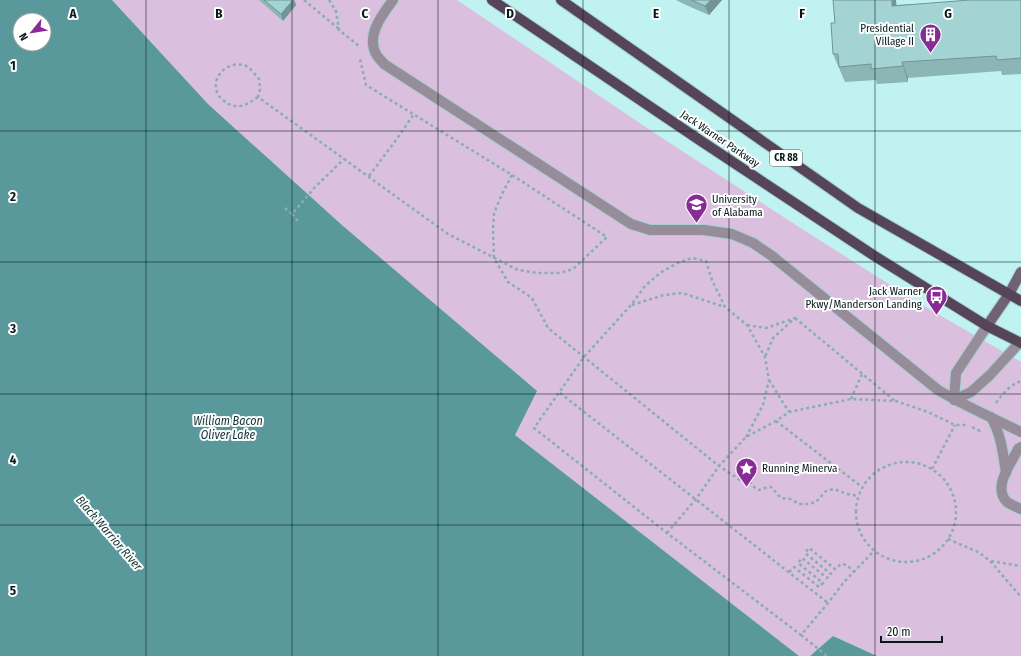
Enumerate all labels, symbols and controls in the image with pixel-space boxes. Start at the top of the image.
text: A [68,6,77,21]
text: B [215,6,223,21]
text: C [362,6,369,21]
text: D [506,6,514,21]
text: E [653,6,659,21]
text: F [799,6,805,21]
text: G [944,6,952,21]
north arrow [12,12,52,52]
building icon: Presidential Village II [917,21,943,54]
place label: Presidential Village II [860,22,914,48]
text: N [16,31,31,43]
text: 1 [10,58,16,73]
street label: Jack Warner Parkway [678,108,762,170]
road number: CR 88 [770,150,802,166]
text: 2 [9,189,16,204]
school or university icon: University of Alabama [683,192,709,225]
place label: University of Alabama [712,193,763,219]
bus stop icon: Jack Warner Pkwy/Manderson Landing [924,284,950,317]
place label: Jack Warner Pkwy/Manderson Landing [806,285,923,311]
text: 3 [9,321,16,336]
water label: William Bacon Oliver Lake [193,414,263,442]
text: 4 [10,452,17,467]
place icon: Running Minerva [733,455,759,488]
place label: Running Minerva [762,462,837,475]
water label: Black Warrior River [73,493,146,574]
text: 5 [10,583,16,598]
scale bar [881,618,942,644]
text: 20 m [887,625,911,639]

